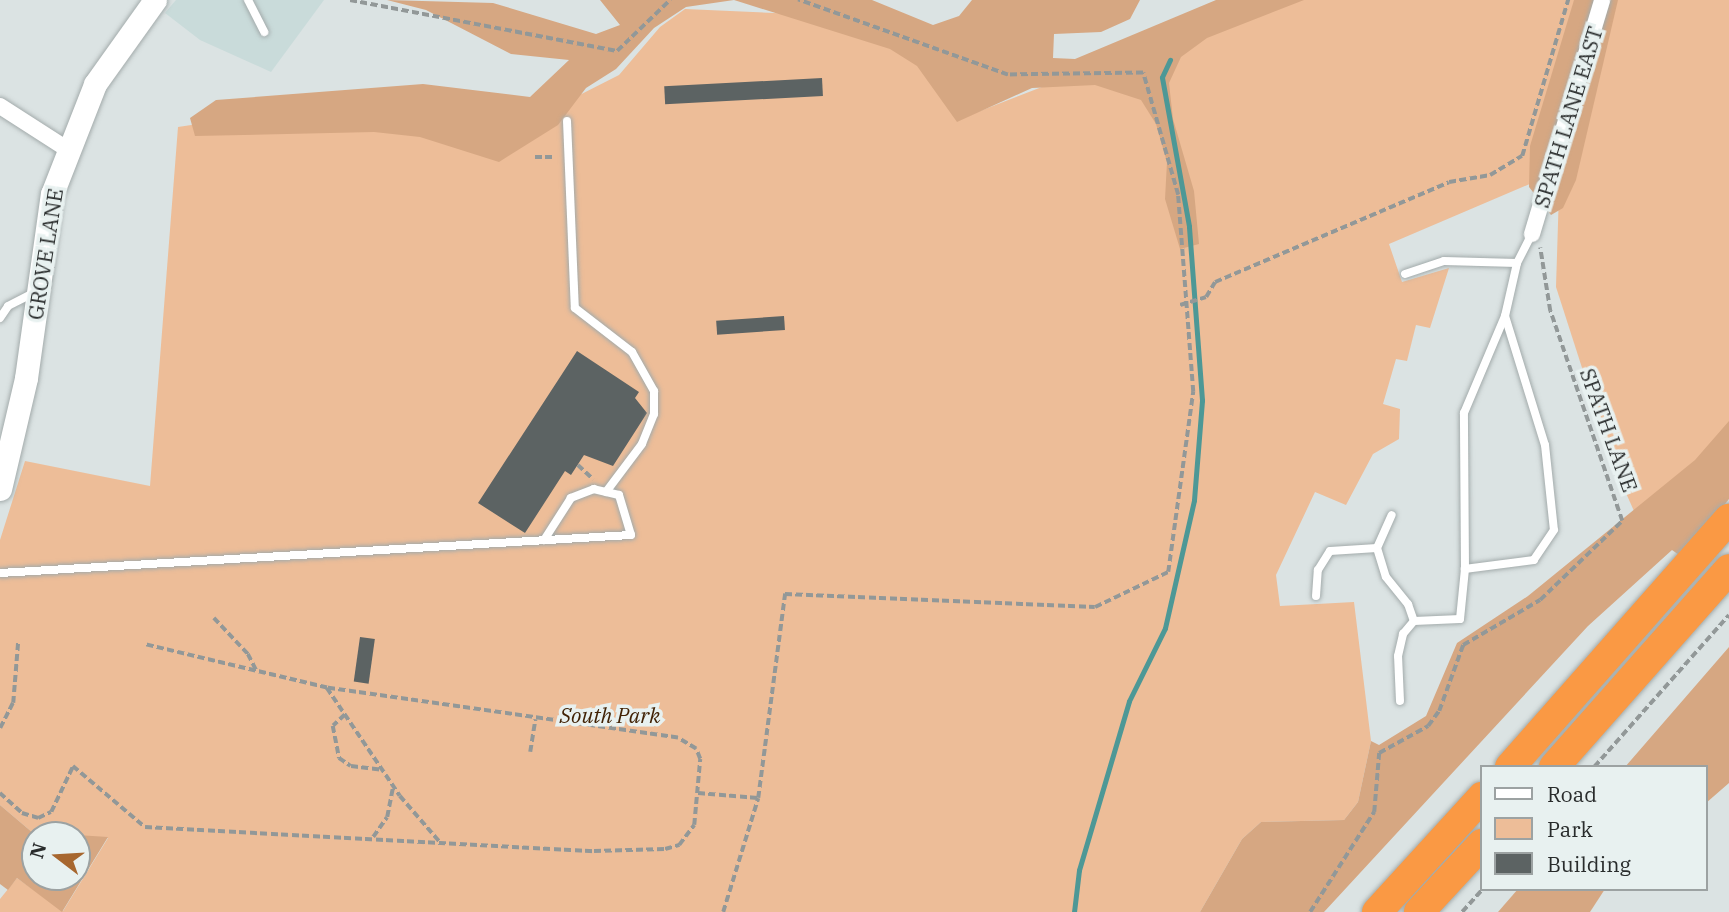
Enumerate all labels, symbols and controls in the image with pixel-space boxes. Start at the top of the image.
street label: SPATH LANE EAST [1528,23,1608,211]
street label: GROVE LANE [22,186,68,322]
street label: SPATH LANE [1575,365,1643,495]
park label: South Park [560,702,660,728]
legend [1480,765,1708,891]
text: Road [1547,780,1597,808]
text: Park [1547,815,1593,843]
north arrow [21,821,91,891]
text: N [24,840,52,861]
text: Building [1547,850,1631,878]

